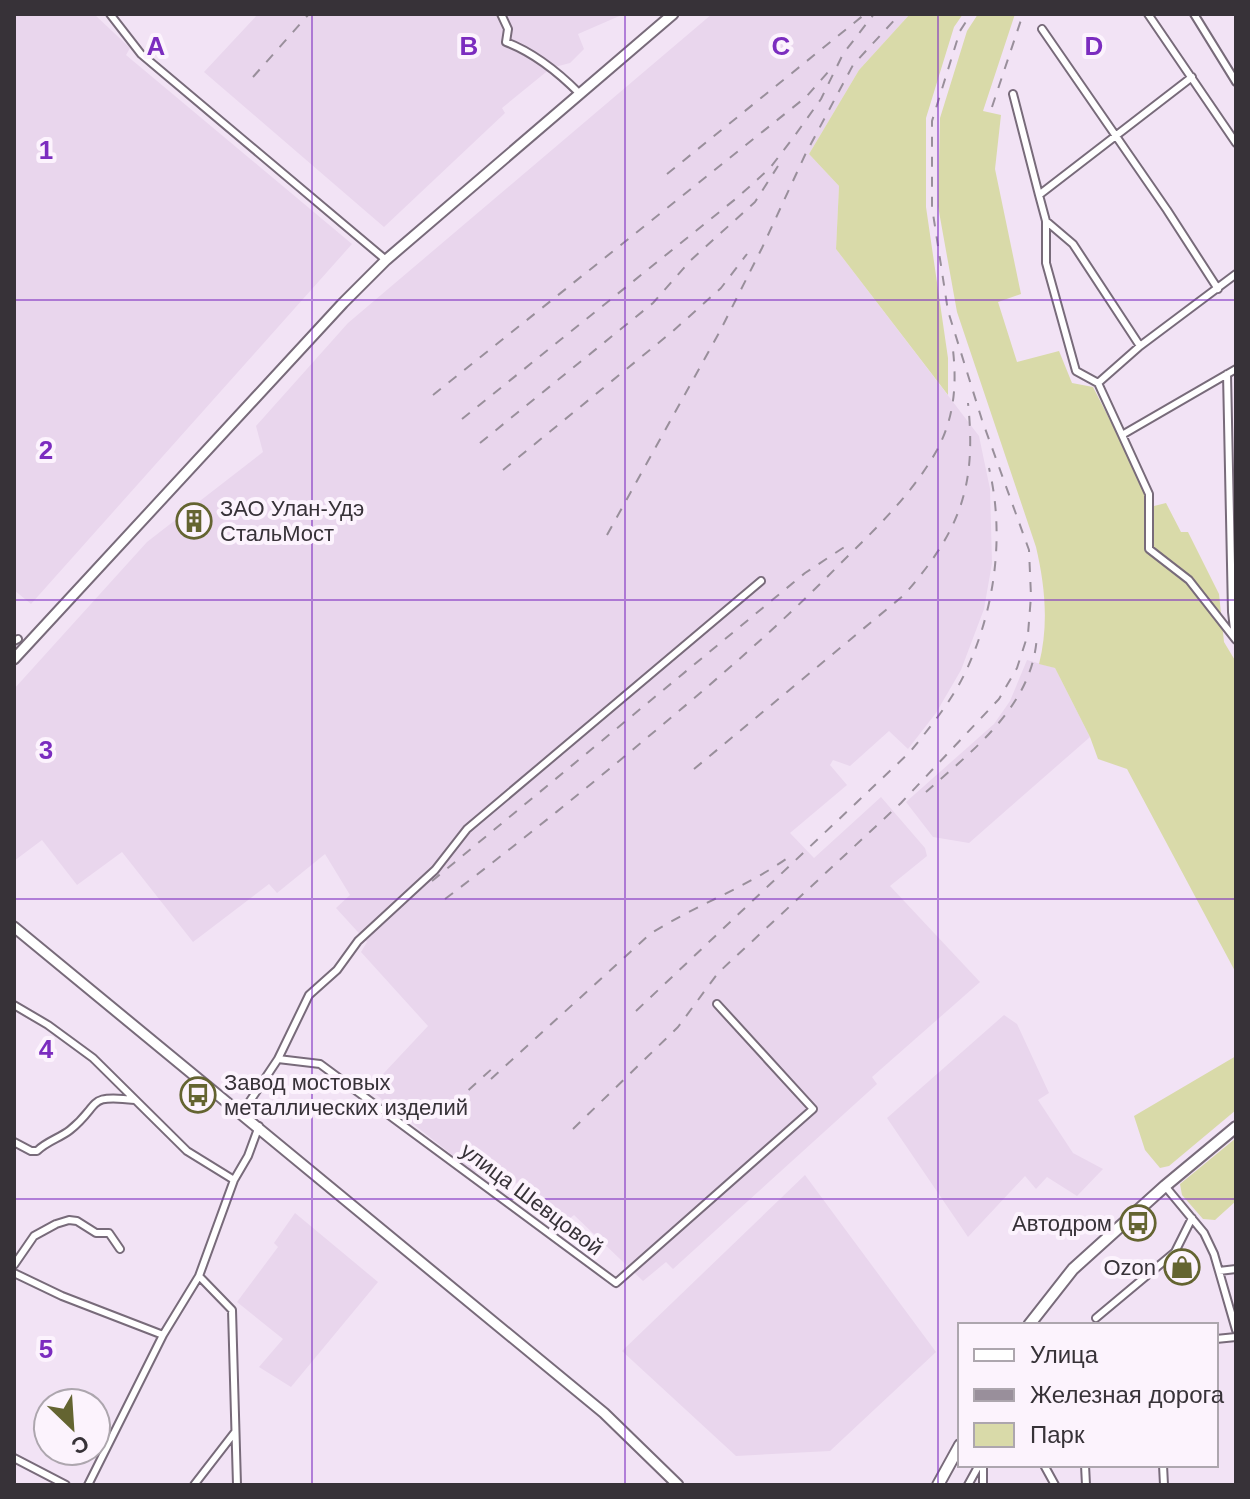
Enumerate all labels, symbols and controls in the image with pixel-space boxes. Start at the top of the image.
text: A [147,31,166,61]
text: B [460,31,478,61]
text: C [772,31,791,61]
text: D [1085,31,1103,61]
text: 1 [39,135,53,165]
text: 2 [39,435,53,465]
place label: ЗАО Улан-Удэ СтальМост [220,496,364,546]
building icon: ЗАО Улан-Удэ СтальМост [175,502,213,540]
text: 3 [39,735,53,765]
text: 4 [39,1034,54,1064]
place label: Завод мостовых металлических изделий [224,1070,468,1120]
bus stop icon: Завод мостовых металлических изделий [179,1076,217,1114]
street label: улица Шевцовой [456,1137,608,1261]
bus stop icon: Автодром [1119,1204,1157,1242]
place label: Автодром [1012,1211,1112,1236]
shop icon: Ozon [1163,1248,1201,1286]
place label: Ozon [1103,1255,1156,1280]
legend [958,1323,1218,1467]
text: 5 [39,1334,53,1364]
text: Улица [1030,1341,1099,1368]
text: Железная дорога [1030,1381,1225,1408]
north arrow [32,1387,112,1467]
text: Парк [1030,1421,1085,1448]
text: С [68,1430,93,1459]

